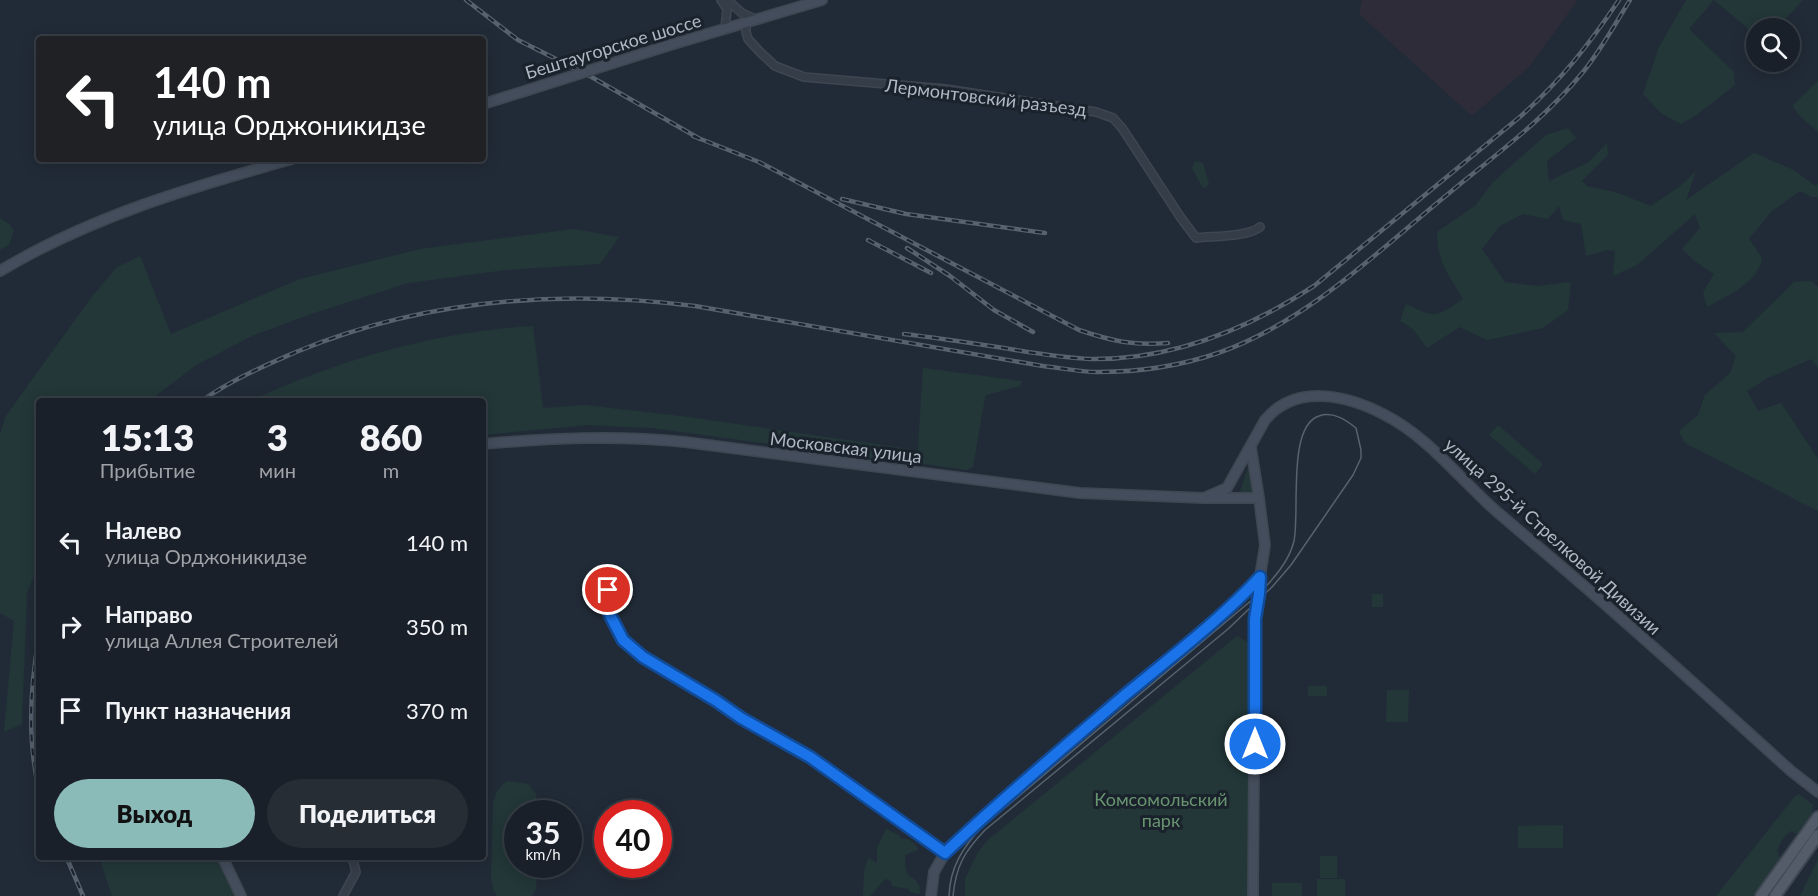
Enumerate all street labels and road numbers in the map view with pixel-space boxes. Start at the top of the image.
street label: Бештаугорское шоссе [522,9,704,83]
street label: Лермонтовский разъезд [883,74,1088,120]
street label: Московская улица [769,427,923,467]
street label: улица 295-й Стрелковой Дивизии [1440,433,1666,639]

